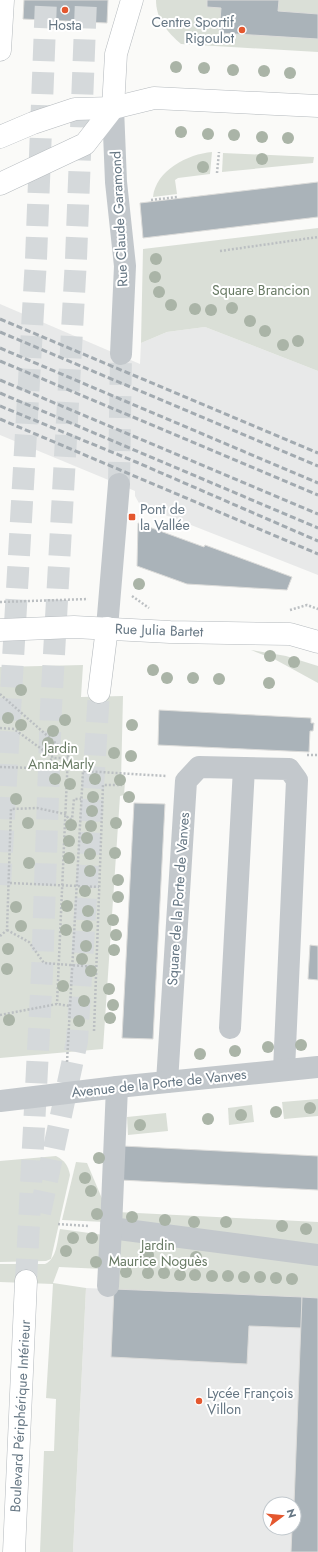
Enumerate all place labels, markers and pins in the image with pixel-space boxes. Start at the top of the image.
marker: Hosta [60,5,70,15]
place label: Centre Sportif Rigoulot [151,12,235,48]
place label: Hosta [48,15,82,35]
marker: Centre Sportif Rigoulot [237,25,247,35]
place label: Pont de la Vallée [140,499,190,535]
marker: Pont de la Vallée [127,512,137,522]
place label: Lycée François Villon [207,1383,293,1419]
marker: Lycée François Villon [194,1396,204,1406]

